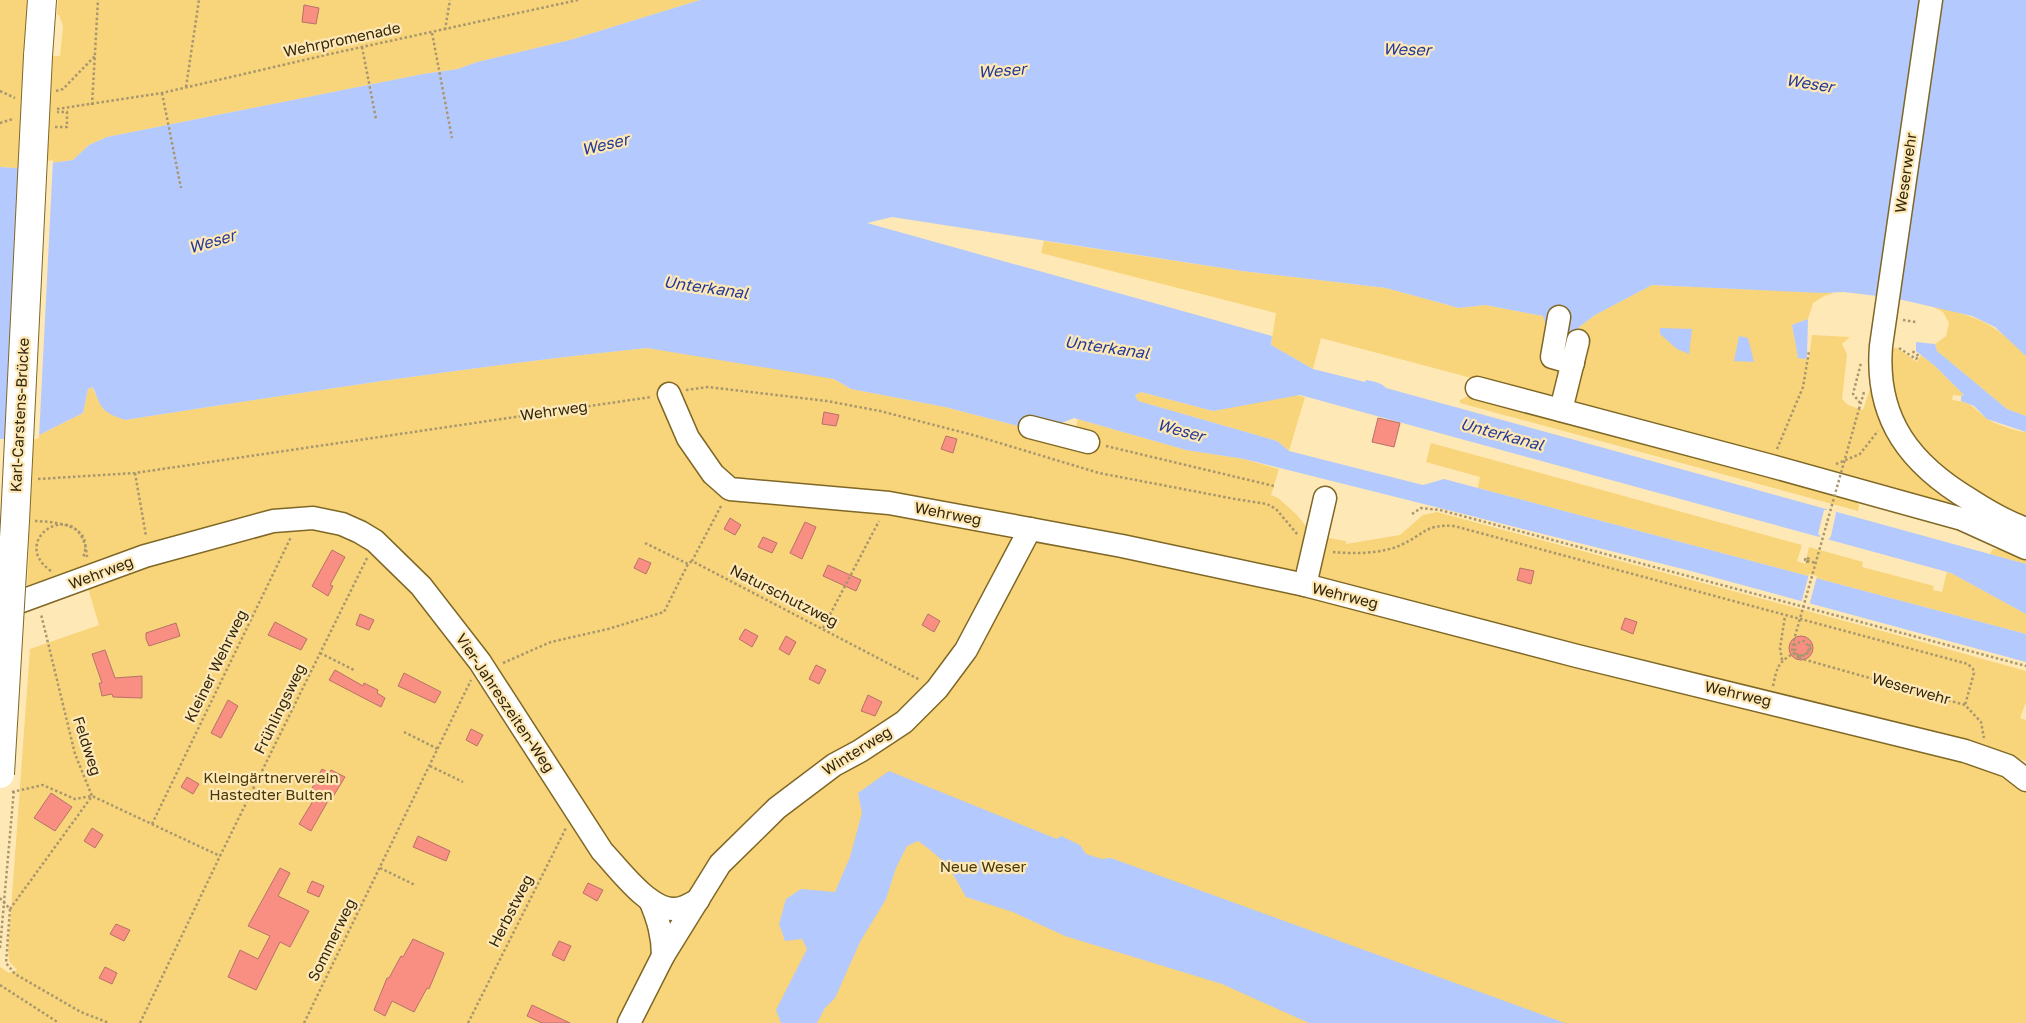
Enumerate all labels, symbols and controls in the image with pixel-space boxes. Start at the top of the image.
street label: Wehrpromenade [282,18,402,60]
water label: Weser [1383,38,1434,60]
water label: Weser [977,58,1029,82]
water label: Weser [1785,69,1838,97]
water label: Weser [579,128,633,159]
street label: Weserwehr [1890,131,1920,214]
water label: Weser [186,224,240,257]
water label: Unterkanal [662,271,750,303]
water label: Unterkanal [1063,331,1151,363]
street label: Karl-Carstens-Brücke [6,337,32,493]
street label: Wehrweg [519,396,589,424]
water label: Unterkanal [1458,413,1547,455]
water label: Weser [1155,414,1209,447]
street label: Wehrweg [913,498,983,528]
street label: Wehrweg [66,552,136,593]
street label: Naturschutzweg [727,560,842,630]
street label: Wehrweg [1310,578,1380,612]
street label: Kleiner Wehrweg [180,606,250,725]
street label: Vier-Jahreszeiten-Weg [453,630,559,775]
street label: Frühlingsweg [249,660,309,757]
street label: Weserwehr [1870,668,1953,708]
street label: Wehrweg [1703,677,1773,709]
street label: Feldweg [70,714,106,778]
street label: Winterweg [819,722,894,779]
park label: Kleingärtnerverein Hastedter Bulten [203,768,339,803]
park label: Neue Weser [940,857,1026,875]
street label: Herbstweg [484,871,536,950]
street label: Sommerweg [303,895,359,984]

